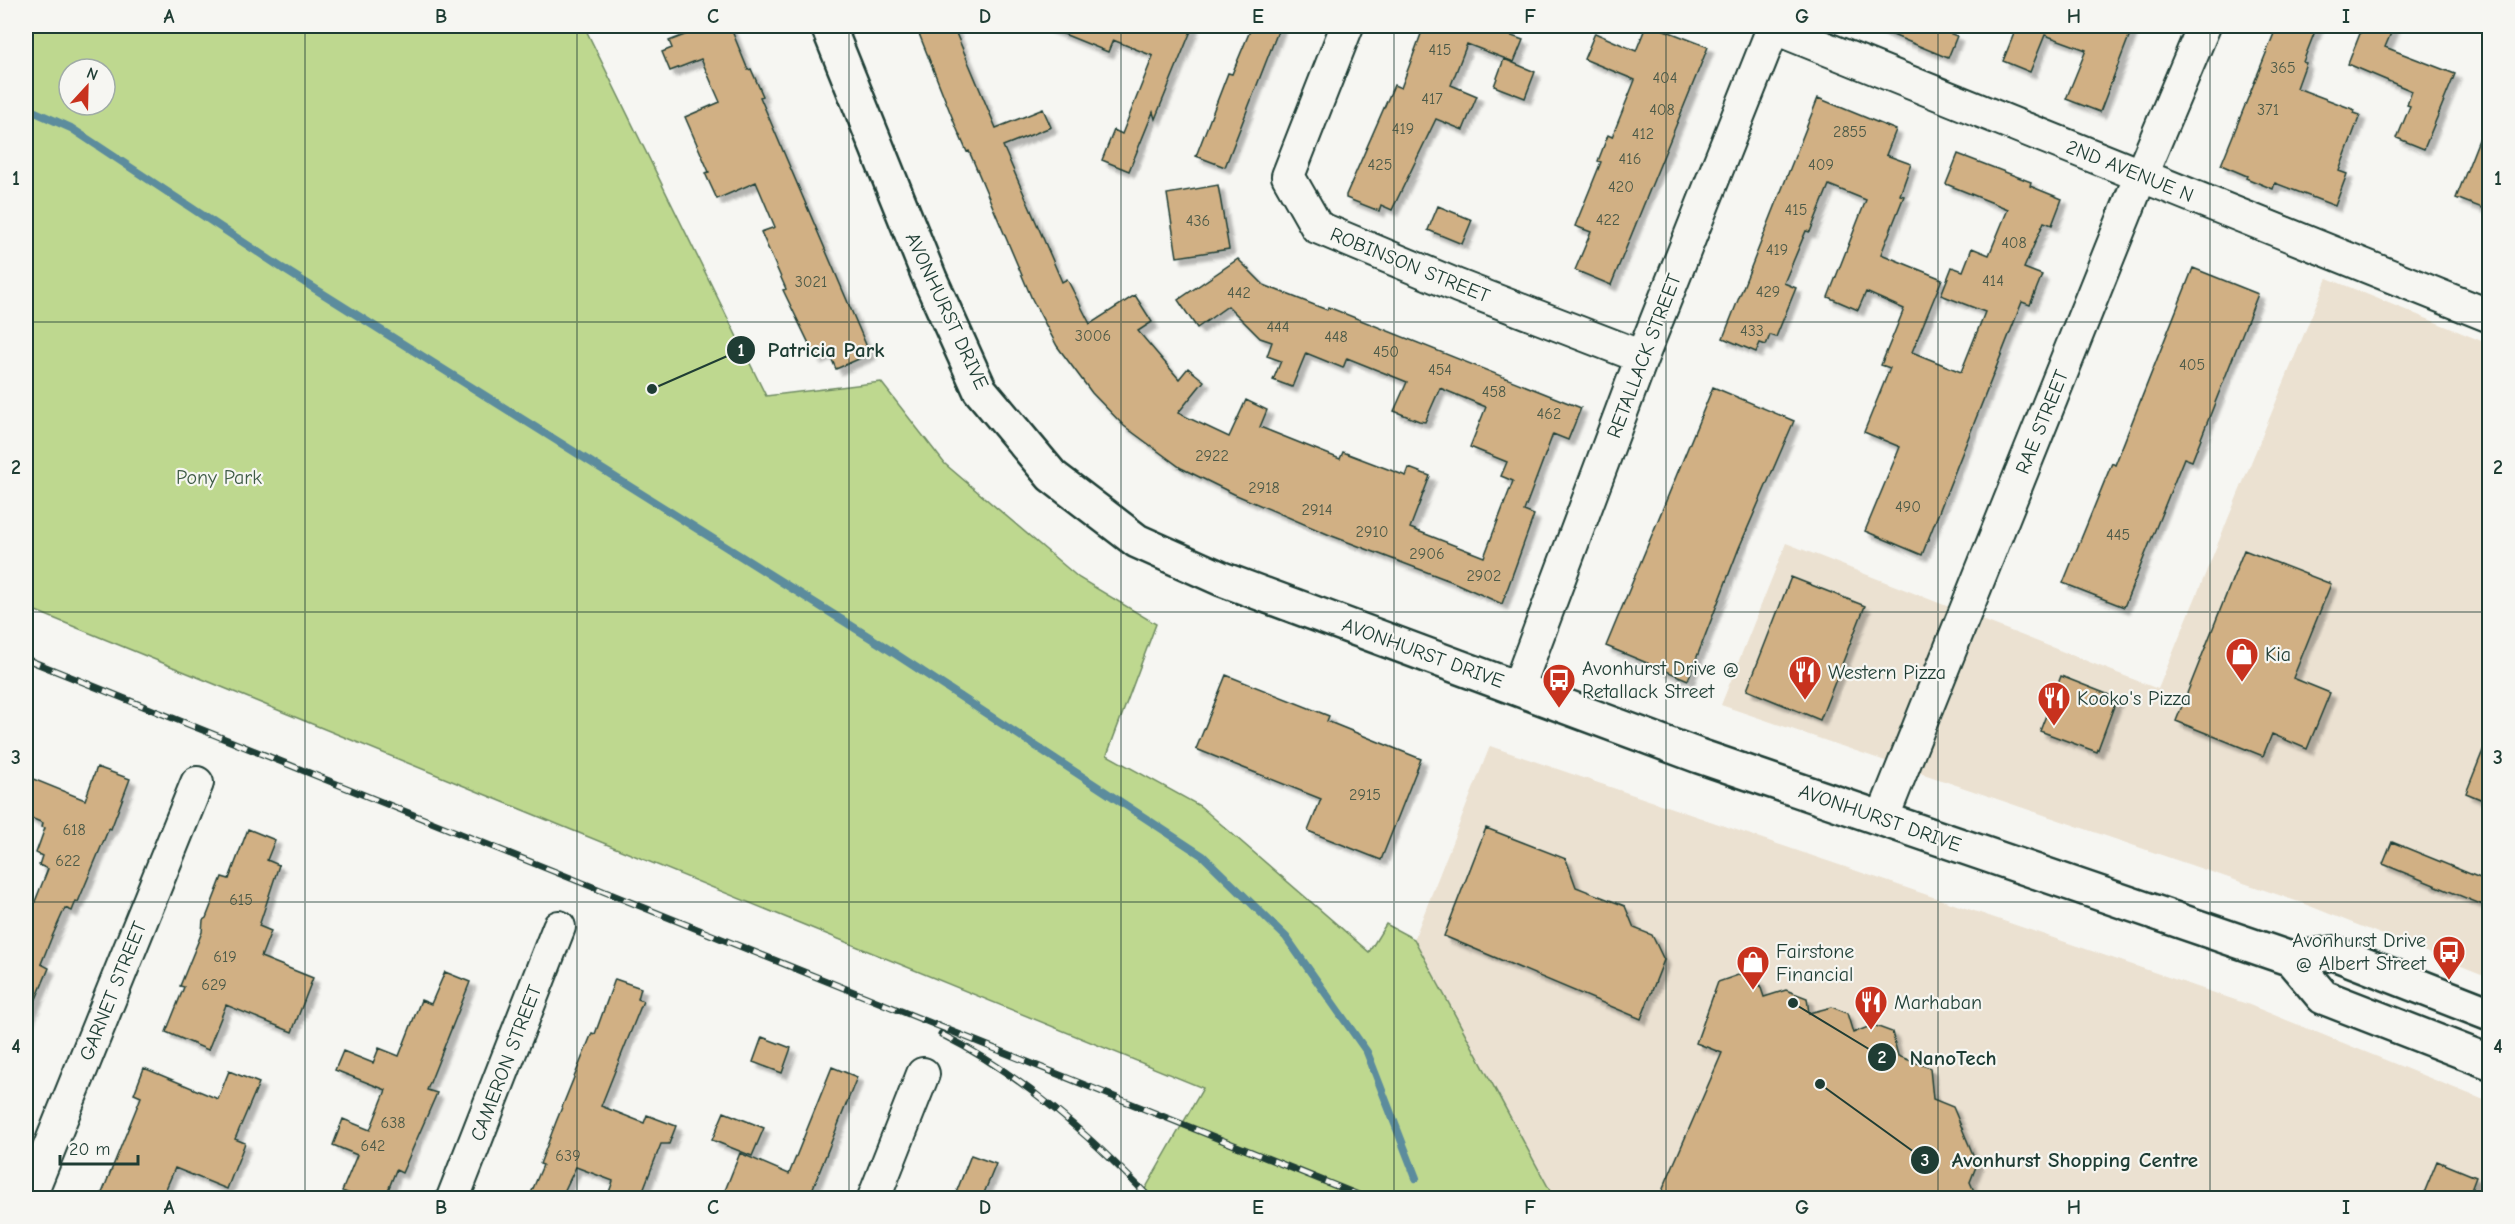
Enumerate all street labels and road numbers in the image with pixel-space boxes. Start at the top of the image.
street label: 2ND AVENUE N [2063,135,2197,207]
street label: ROBINSON STREET [1327,223,1494,308]
street label: AVONHURST DRIVE [901,229,993,393]
street label: RETALLACK STREET [1602,270,1686,441]
street label: RAE STREET [2011,366,2074,477]
street label: AVONHURST DRIVE [1339,613,1507,693]
street label: AVONHURST DRIVE [1796,779,1964,857]
street label: GARNET STREET [75,917,152,1064]
street label: CAMERON STREET [466,981,547,1144]

